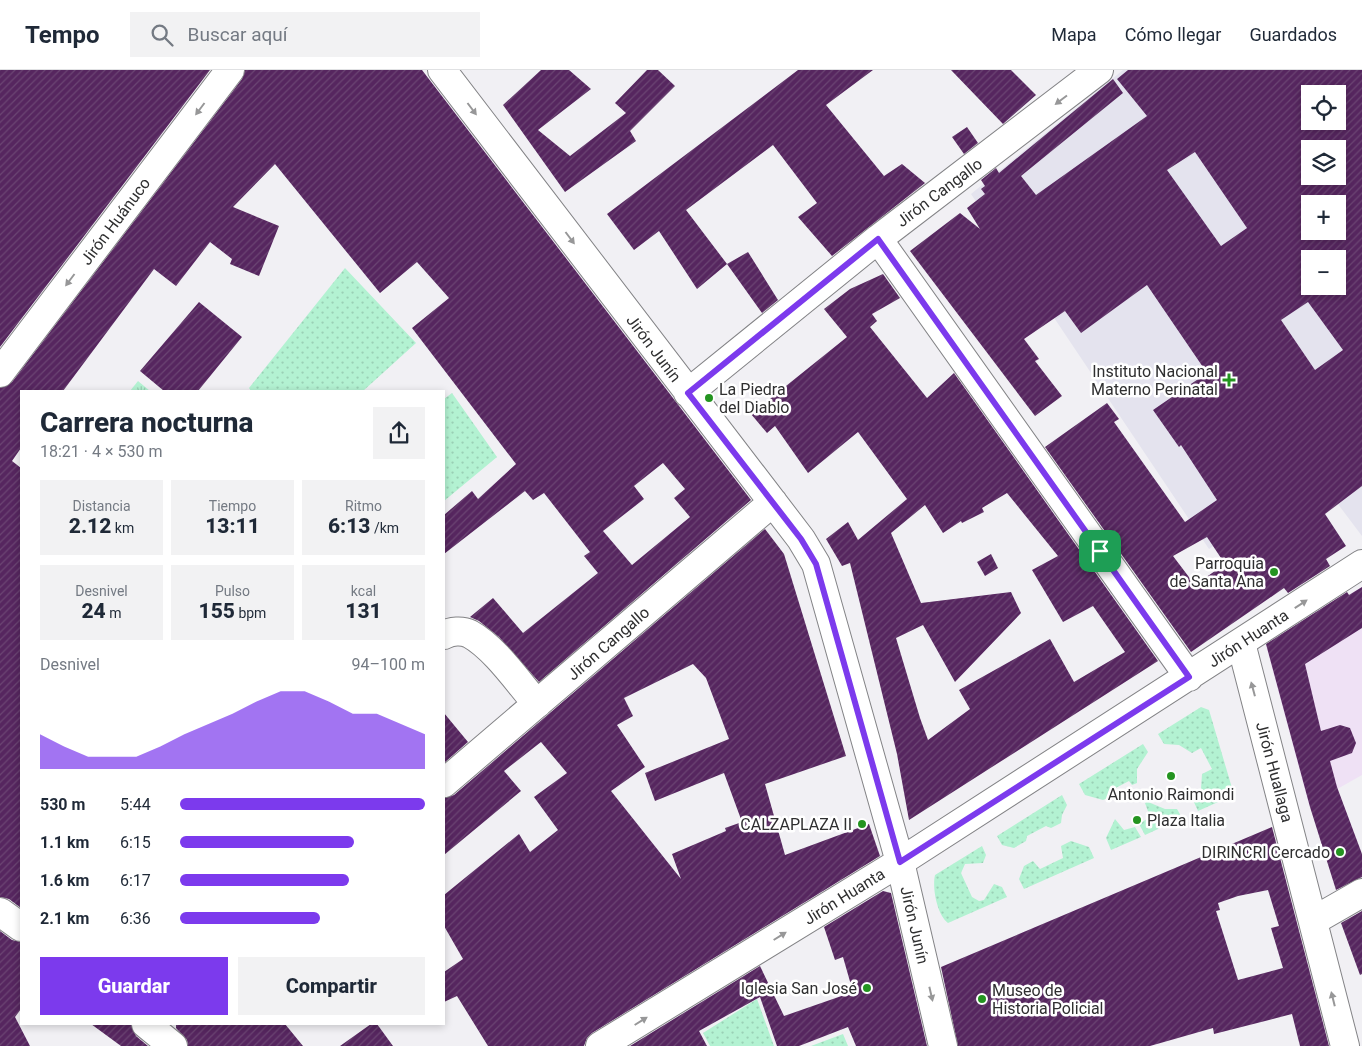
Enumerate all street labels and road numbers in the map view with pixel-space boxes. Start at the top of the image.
street label: Jirón Cangallo [893,154,986,231]
street label: Jirón Huánuco [77,174,154,269]
street label: Jirón Junín [622,311,685,386]
street label: Jirón Cangallo [563,603,653,684]
street label: Jirón Huanta [1205,606,1292,671]
street label: Jirón Huallaga [1252,720,1297,824]
street label: Jirón Huanta [800,864,888,929]
street label: Jirón Junín [896,884,933,966]

